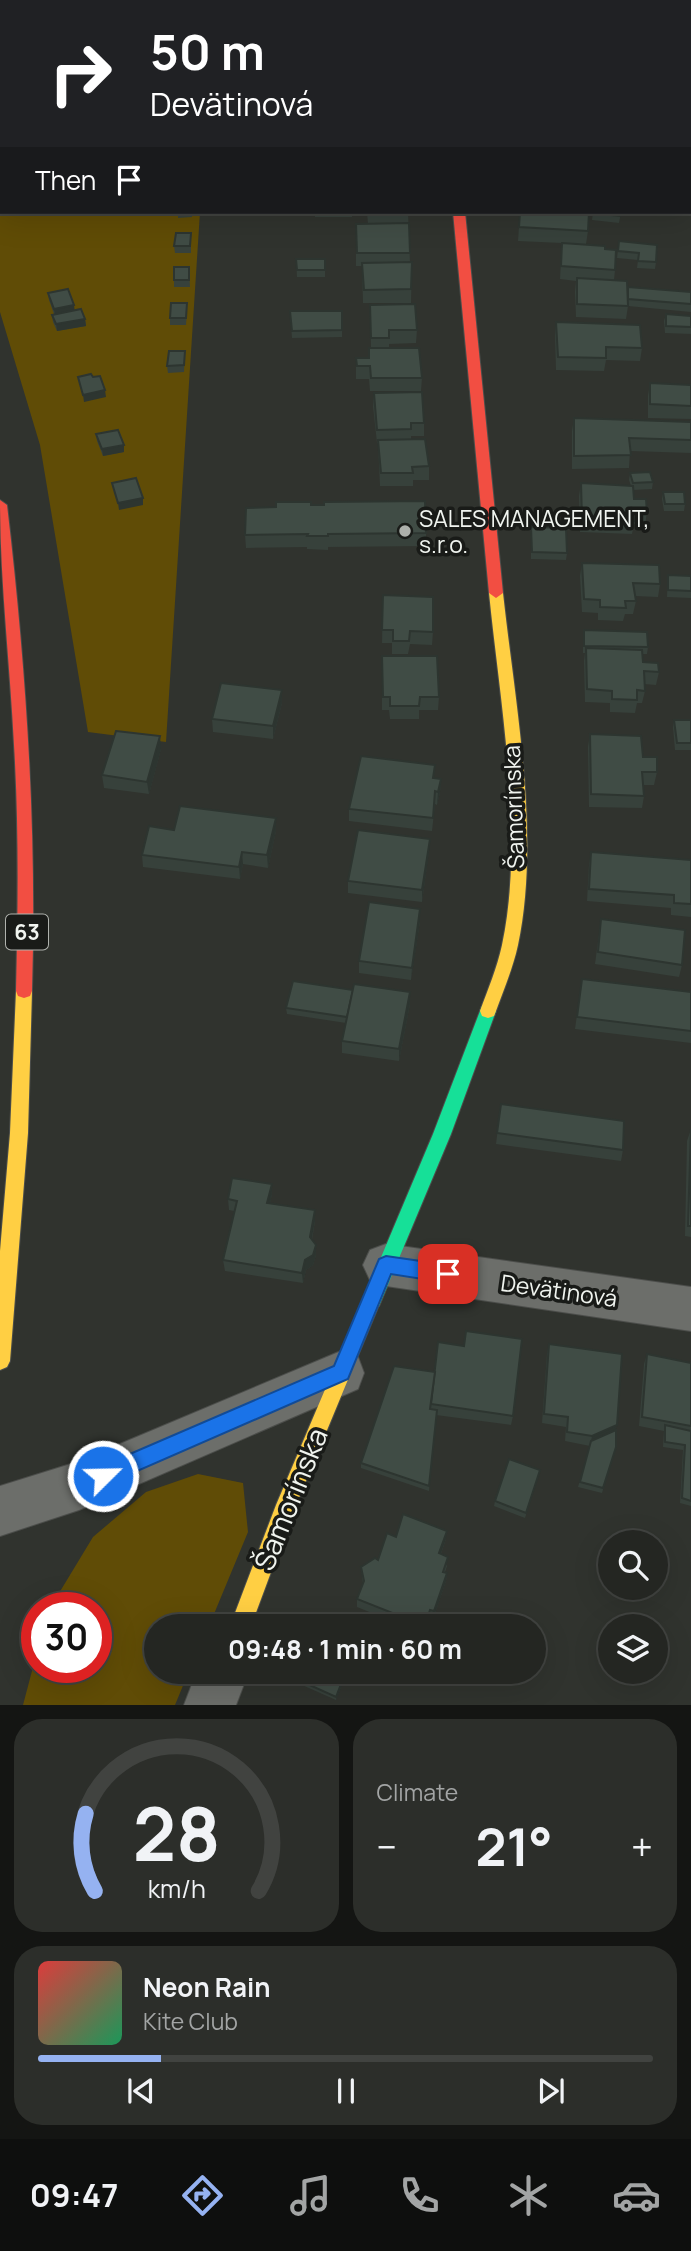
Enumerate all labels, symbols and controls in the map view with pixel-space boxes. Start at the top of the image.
text: 50 m [150,18,265,85]
icon: right [35,28,126,119]
text: Devätinová [150,82,313,126]
icon: arrive [110,161,148,199]
text: Then [35,162,96,198]
place label: SALES MANAGEMENT, s.r.o. [419,502,650,560]
marker: SALES MANAGEMENT, s.r.o. [397,523,413,539]
street label: Šamorínska [495,745,531,869]
road number: 63 [6,914,48,950]
pin [418,1244,478,1304]
icon: arrive [429,1255,467,1293]
street label: Devätinová [499,1266,619,1314]
street label: Šamorínska [244,1422,336,1576]
position arrow [66,1439,140,1513]
map controls [598,1530,668,1684]
button: search [598,1530,668,1600]
speed limit sign: 30 [21,1592,112,1683]
button: layers [598,1614,668,1684]
text: 09:48 · 1 min · 60 m [228,1631,462,1667]
text: Climate [377,1776,458,1808]
text: 28 [132,1784,220,1884]
text: 21° [475,1811,553,1882]
text: − [377,1820,397,1872]
text: + [631,1820,653,1872]
text: km/h [147,1871,205,1906]
text: Neon Rain [143,1969,271,2005]
text: Kite Club [143,2005,238,2037]
icon: previous [122,2072,160,2110]
icon: pause [327,2072,365,2110]
icon: next [532,2072,570,2110]
icon: directions [178,2171,227,2220]
icon: music [286,2171,335,2220]
icon: phone [395,2171,444,2220]
icon: climate [504,2171,553,2220]
icon: car [612,2171,661,2220]
text: 09:47 [30,2173,118,2217]

